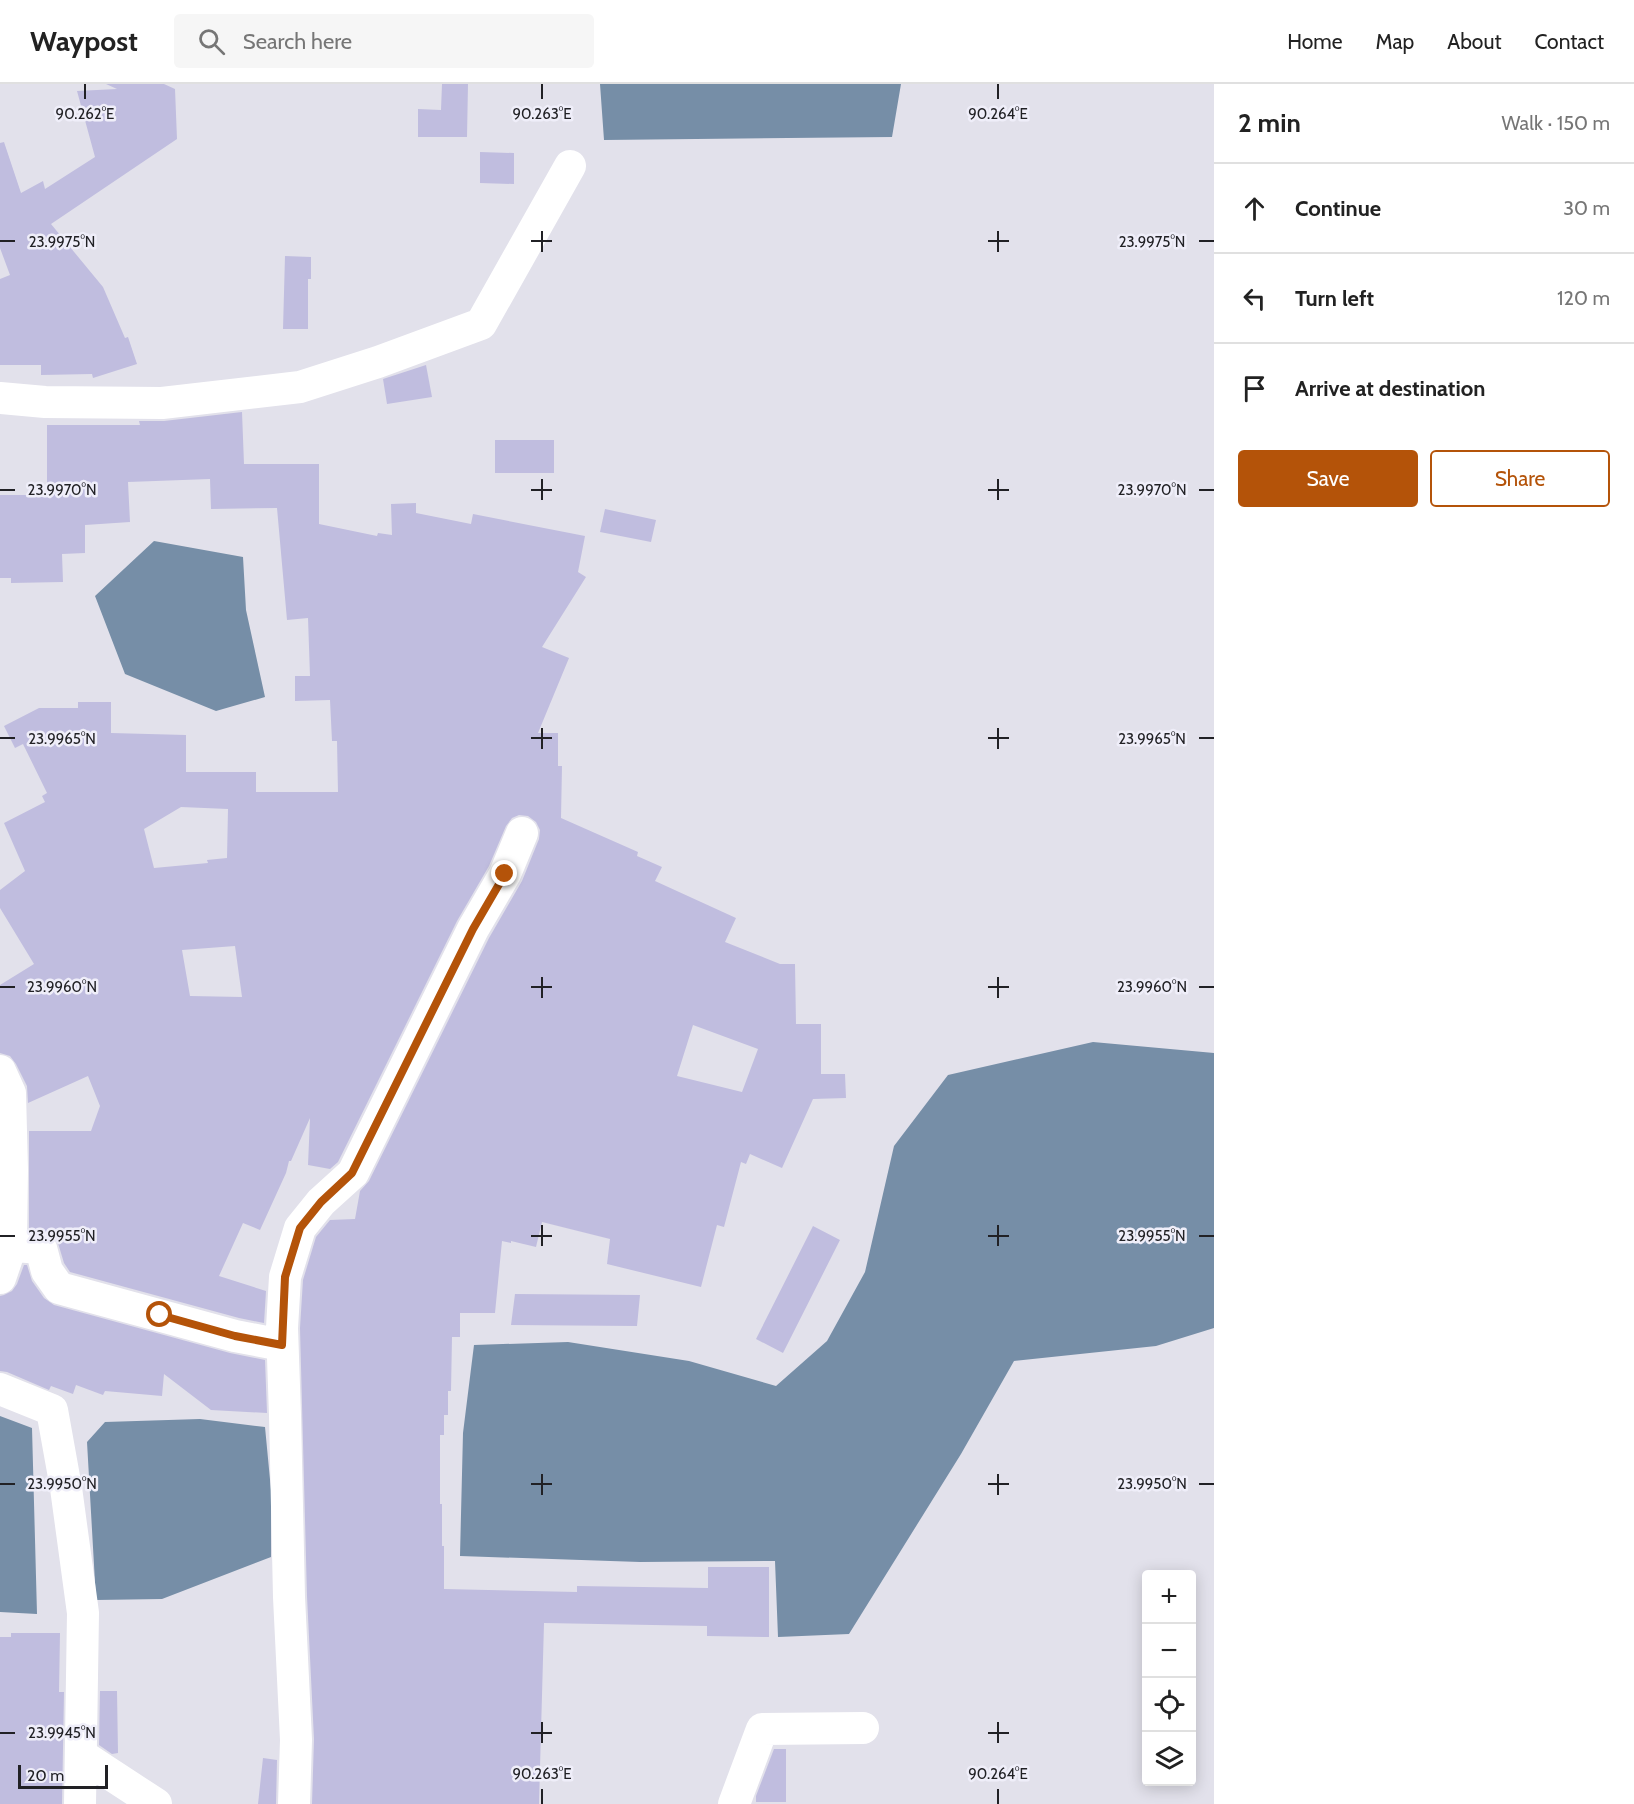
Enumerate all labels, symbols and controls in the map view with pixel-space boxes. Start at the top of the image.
search box [174,14,594,68]
text: Waypost [30,24,138,58]
icon: search [195,25,228,58]
text: Search here [243,28,352,55]
text: Home [1287,29,1343,54]
text: Map [1376,29,1414,54]
text: About [1447,29,1501,54]
text: Contact [1534,29,1604,54]
text: 90.262°E [56,105,114,123]
text: 90.263°E [512,105,572,123]
text: 90.264°E [968,105,1028,123]
text: 2 min [1238,107,1301,139]
text: Walk · 150 m [1502,111,1610,135]
icon: ahead [1238,192,1271,225]
text: Continue [1295,195,1381,222]
text: 30 m [1563,196,1610,220]
text: 23.9975°N [29,233,95,251]
text: 23.9975°N [1119,233,1185,251]
icon: left [1238,282,1271,315]
text: Turn left [1295,285,1374,312]
text: 120 m [1557,286,1610,310]
icon: arrive [1238,372,1271,405]
text: Arrive at destination [1295,375,1485,402]
button: Save [1238,450,1418,507]
button: Share [1430,450,1610,507]
text: 23.9970°N [28,481,96,499]
text: 23.9970°N [1118,481,1186,499]
text: 23.9965°N [28,730,96,748]
text: 23.9965°N [1118,730,1186,748]
route end [491,860,517,886]
text: 23.9960°N [27,978,97,996]
text: 23.9960°N [1117,978,1187,996]
text: 23.9955°N [28,1227,96,1245]
text: 23.9955°N [1118,1227,1186,1245]
route start [146,1301,172,1327]
text: 23.9950°N [27,1475,97,1493]
text: 23.9950°N [1117,1475,1187,1493]
map controls [1142,1570,1196,1786]
button: + [1142,1570,1196,1624]
button: − [1142,1624,1196,1678]
button: locate [1142,1678,1196,1732]
text: 23.9945°N [28,1724,96,1742]
button: layers [1142,1732,1196,1786]
scale bar [18,1762,108,1790]
text: 90.263°E [512,1765,572,1783]
text: 90.264°E [968,1765,1028,1783]
text: 20 m [27,1766,64,1785]

